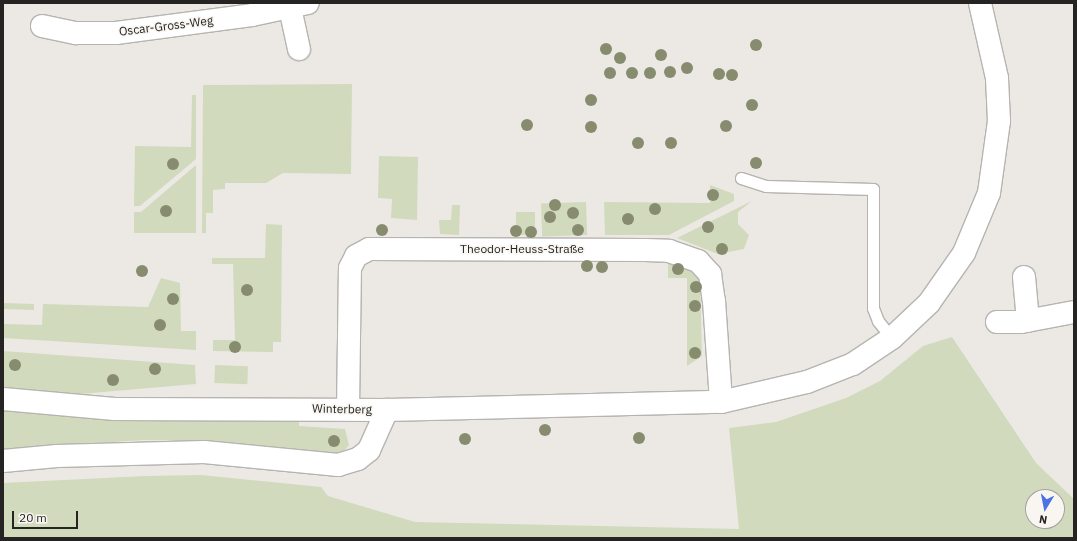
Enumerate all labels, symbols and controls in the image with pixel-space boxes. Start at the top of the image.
street label: Oscar-Gross-Weg [118,13,214,39]
street label: Theodor-Heuss-Straße [460,242,584,256]
street label: Winterberg [312,401,372,417]
north arrow [1025,489,1065,529]
scale bar [14,503,80,529]
text: 20 m [19,510,47,525]
text: N [1038,512,1048,527]

